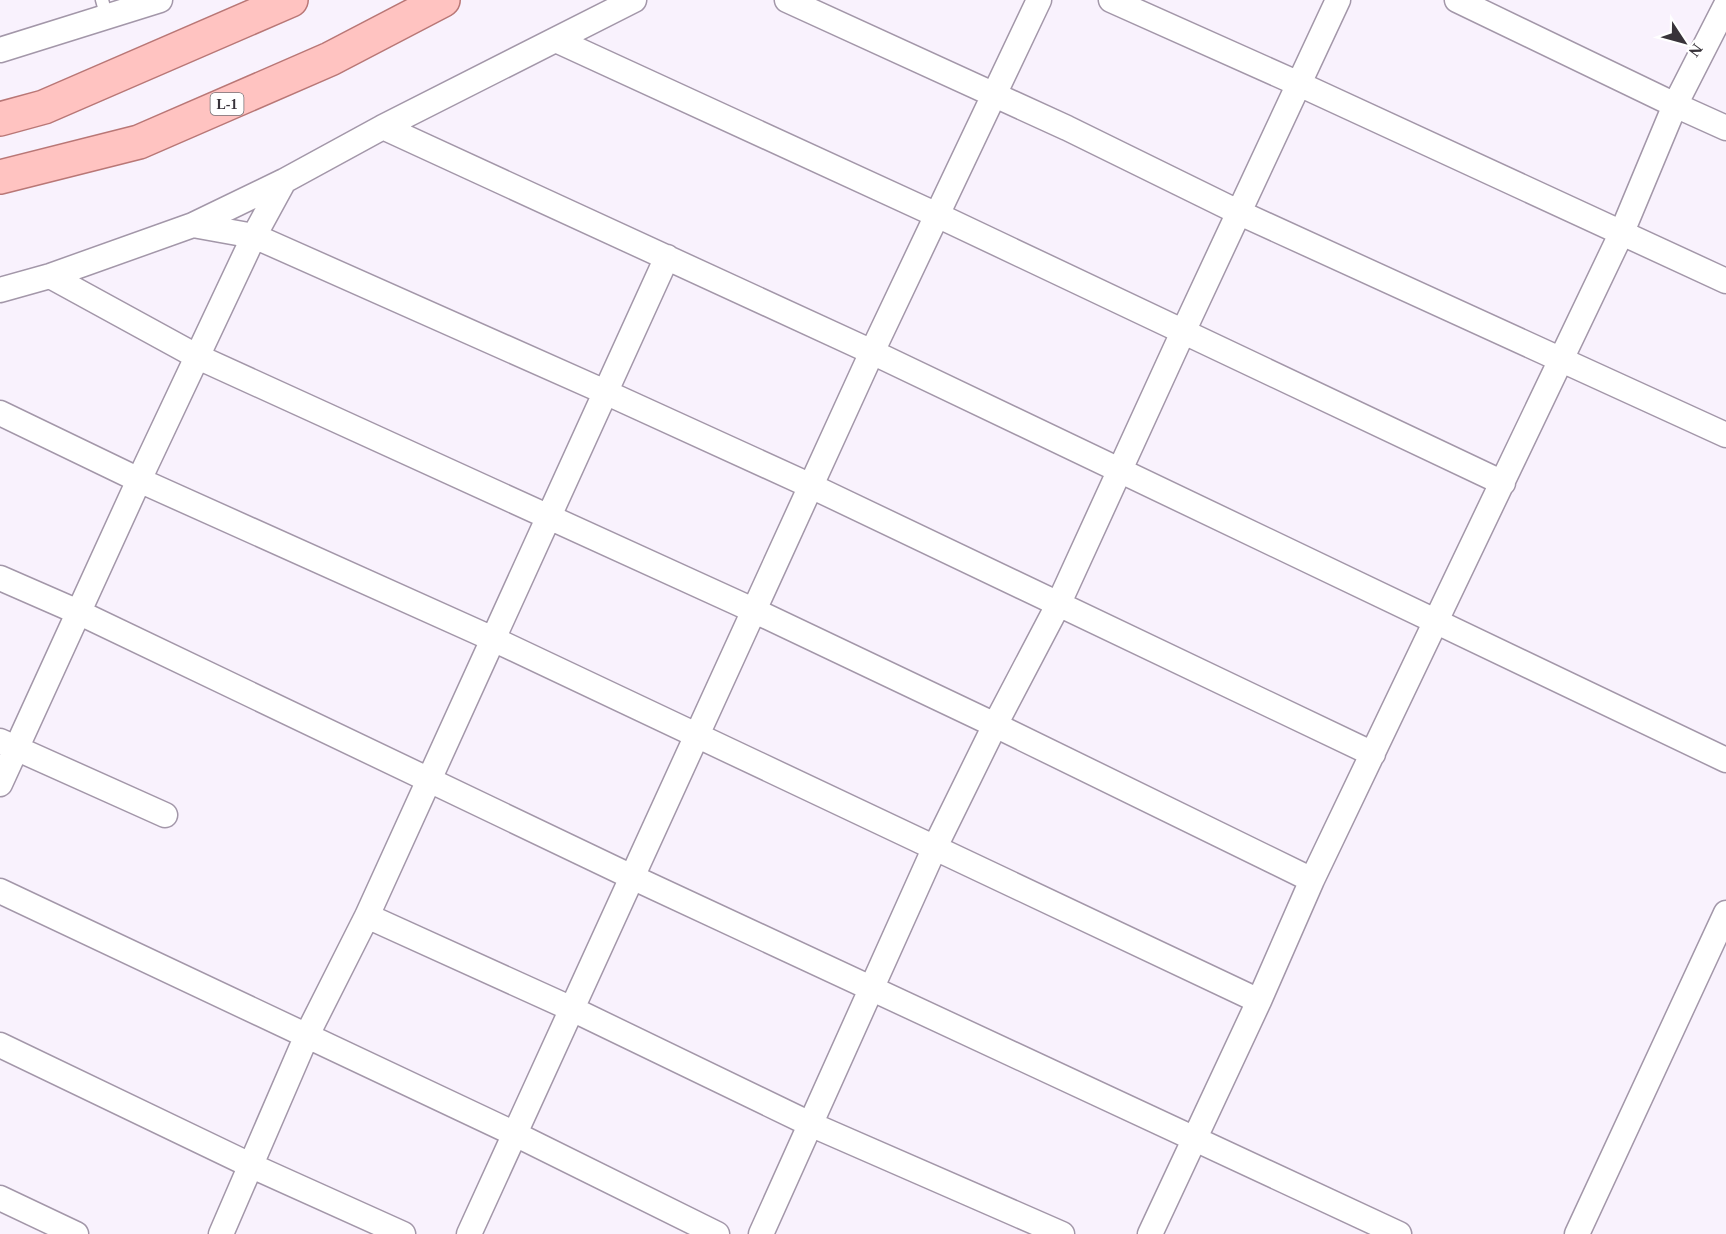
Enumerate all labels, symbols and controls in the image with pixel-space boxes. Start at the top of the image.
north arrow [1654,12,1714,72]
text: N [1685,41,1706,61]
road number: L-1 [210,93,244,115]

